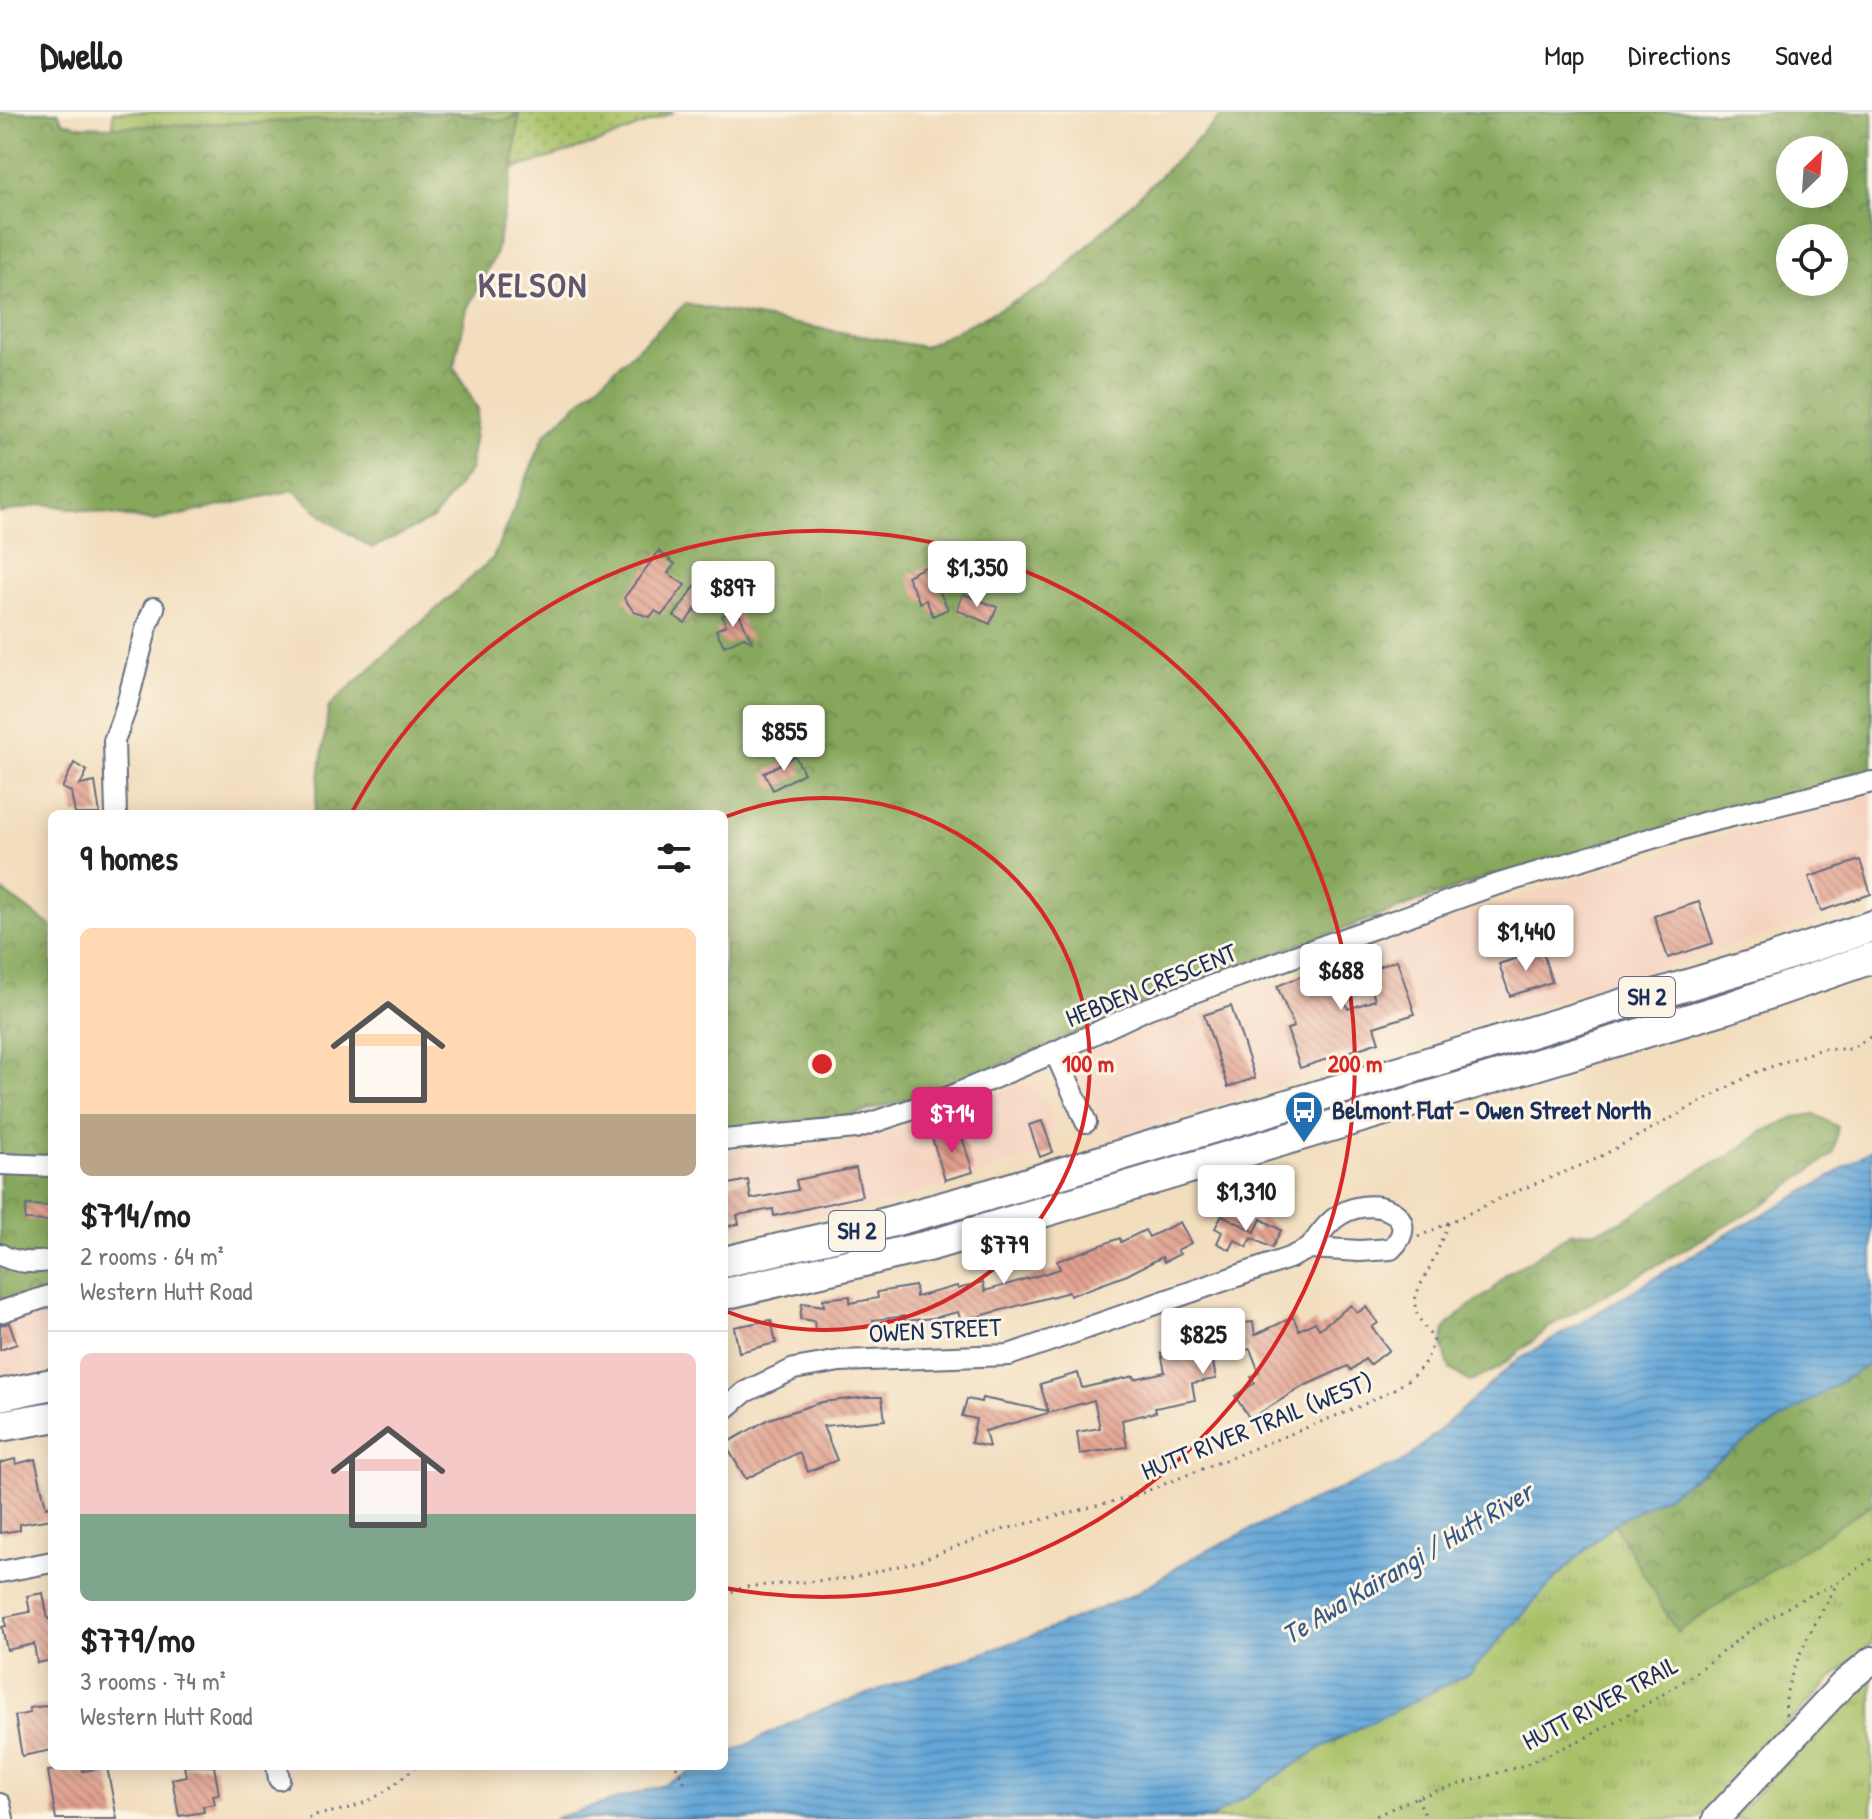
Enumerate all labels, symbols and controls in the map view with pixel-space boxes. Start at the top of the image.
text: Dwello [40,29,122,81]
text: Map [1544,36,1584,74]
text: Directions [1628,36,1731,74]
text: Saved [1775,36,1832,74]
north arrow [1776,136,1848,208]
map controls [1776,136,1848,296]
button: locate [1776,224,1848,296]
district label: KELSON [478,262,588,308]
pin: $1,350 [912,541,1042,609]
text: $1,350 [946,549,1008,584]
pin: $897 [686,561,780,629]
text: $897 [710,569,756,604]
pin: $855 [737,705,831,773]
text: $855 [761,713,807,748]
text: 9 homes [80,835,178,881]
icon: filters [652,836,696,880]
pin: $1,440 [1461,905,1591,973]
text: $1,440 [1496,913,1556,948]
street label: HEBDEN CRESCENT [1060,934,1242,1035]
pin: $688 [1294,944,1388,1012]
text: $688 [1318,952,1364,987]
road number: SH 2 [1619,977,1675,1017]
icon: home [316,980,460,1124]
text: 100 m [1062,1047,1114,1079]
text: 200 m [1328,1047,1382,1079]
centre of rings [808,1050,836,1078]
pin: $714 [905,1087,999,1155]
bus stop icon: Belmont Flat - Owen Street North [1283,1089,1325,1144]
place label: Belmont Flat - Owen Street North [1332,1092,1651,1127]
text: $714 [929,1095,975,1130]
pin: $1,310 [1181,1165,1311,1233]
text: $1,310 [1216,1173,1276,1208]
text: $714/mo [80,1192,190,1238]
road number: SH 2 [829,1211,885,1251]
pin: $779 [957,1218,1051,1286]
text: $779 [980,1226,1028,1261]
text: 2 rooms · 64 m² [80,1238,224,1273]
text: Western Hutt Road [80,1273,252,1308]
pin: $825 [1156,1308,1250,1376]
street label: OWEN STREET [868,1309,1003,1350]
text: $825 [1179,1316,1227,1351]
street label: HUTT RIVER TRAIL (WEST) [1136,1363,1378,1488]
icon: home [316,1405,460,1549]
water label: Te Awa Kairangi / Hutt River [1274,1471,1542,1653]
text: $779/mo [80,1617,195,1663]
street label: HUTT RIVER TRAIL [1516,1647,1683,1758]
text: 3 rooms · 74 m² [80,1663,226,1698]
text: Western Hutt Road [80,1698,252,1733]

